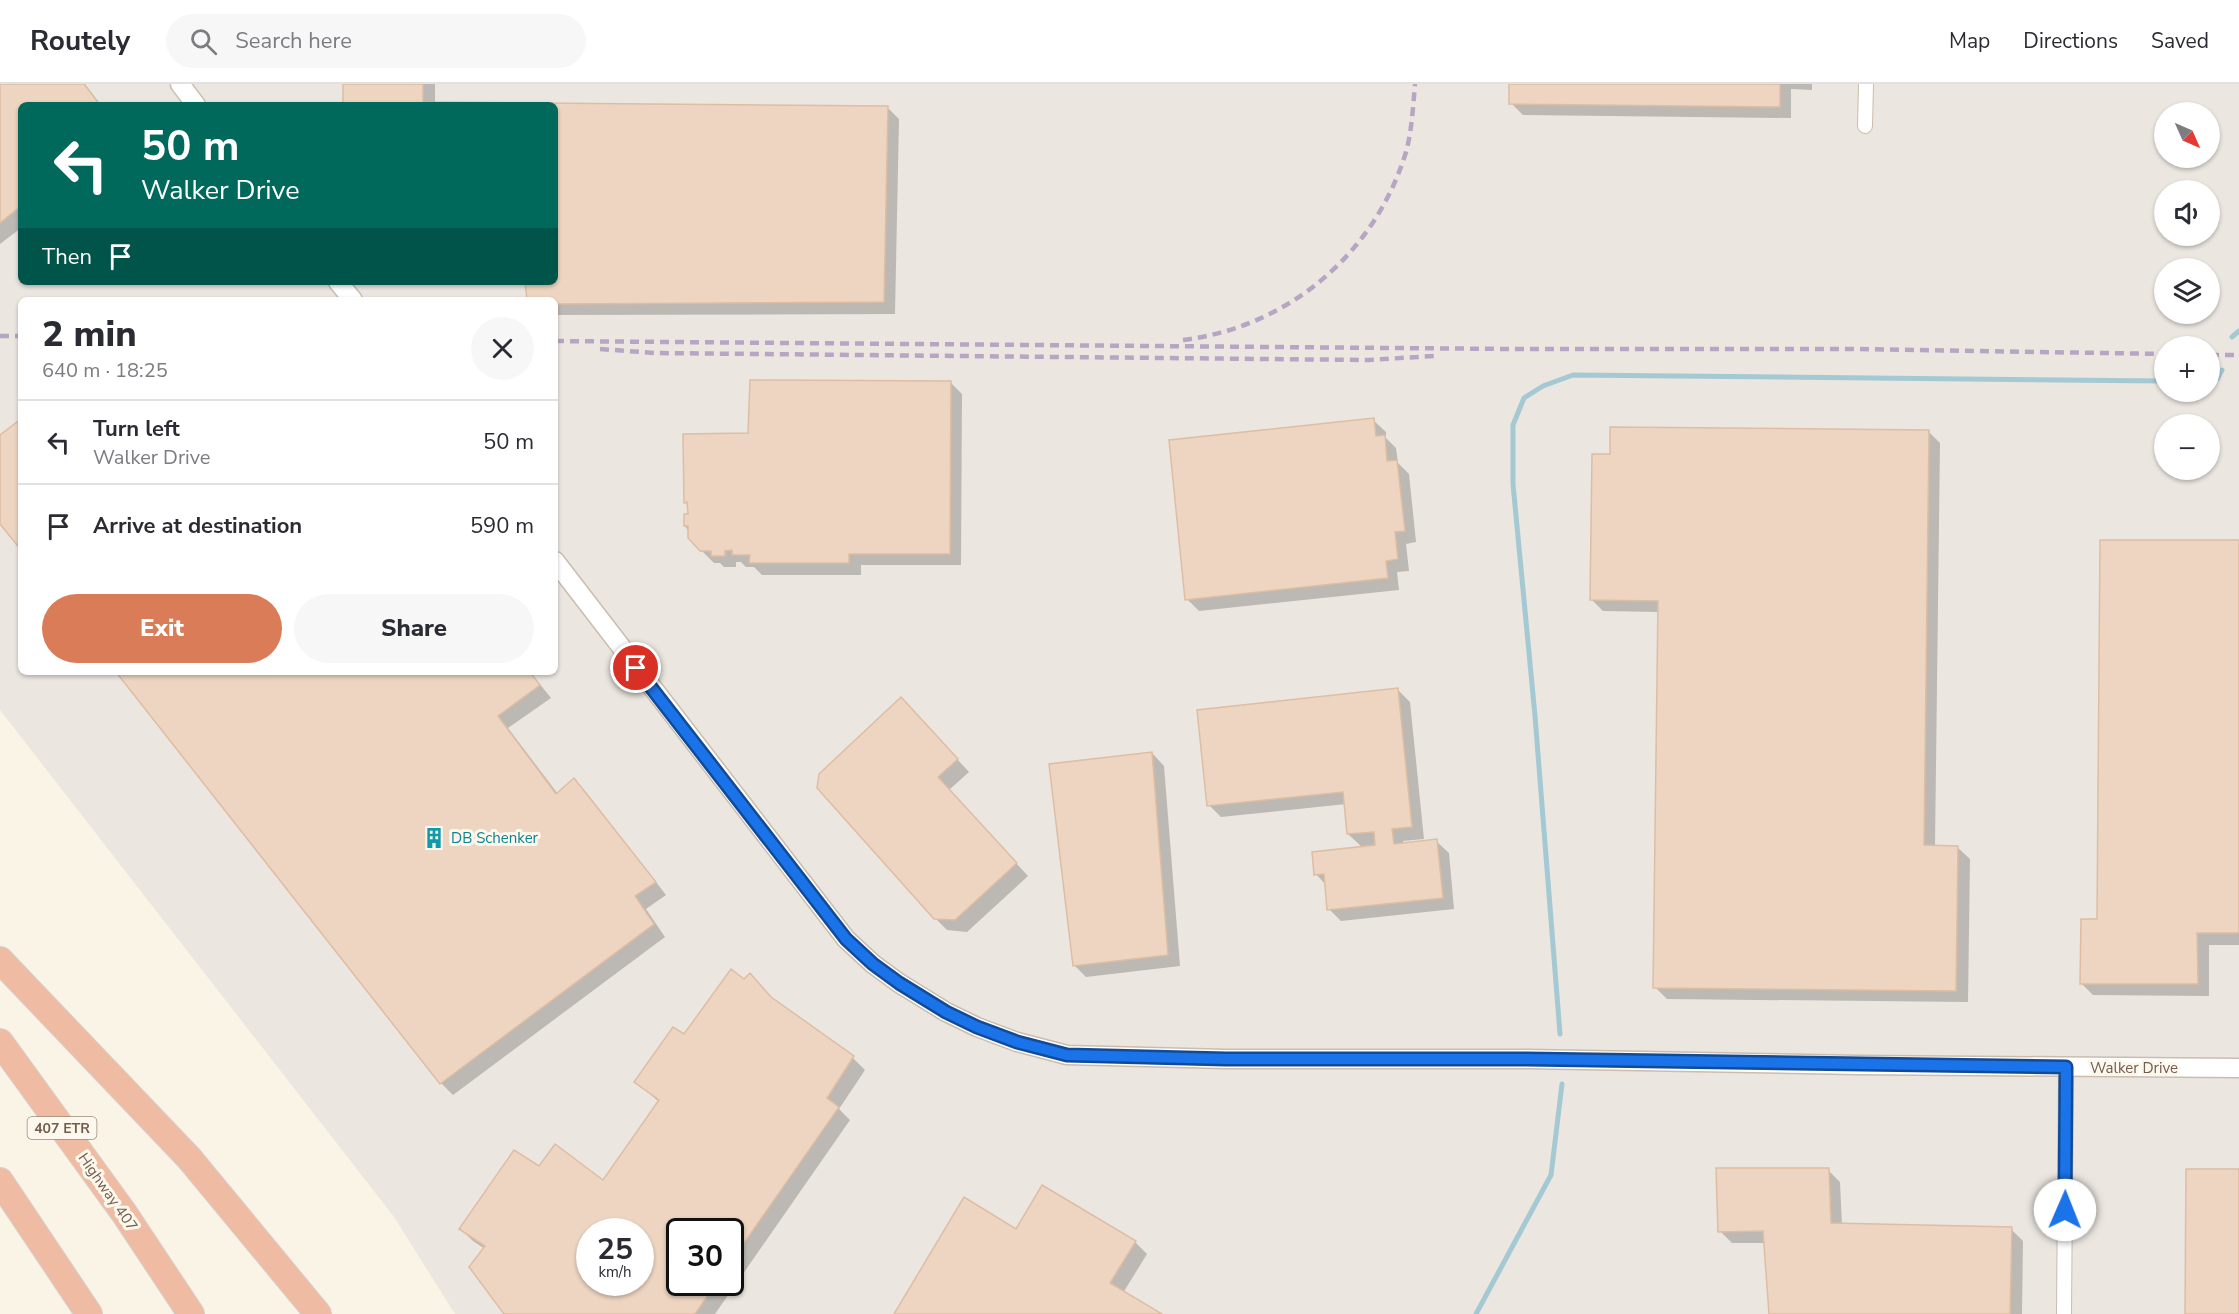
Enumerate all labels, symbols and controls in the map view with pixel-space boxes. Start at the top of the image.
search box [166,14,586,68]
text: Routely [30,22,130,60]
icon: search [187,25,220,58]
text: Search here [235,26,352,56]
text: Map [1949,27,1990,55]
text: Directions [2023,27,2118,55]
text: Saved [2151,27,2209,55]
north arrow [2154,102,2220,168]
map controls [2154,102,2220,480]
text: 50 m [141,118,240,175]
icon: left [42,126,120,204]
text: Walker Drive [141,172,300,209]
button: sound [2154,180,2220,246]
icon: arrive [104,240,137,273]
text: Then [42,242,92,272]
button: layers [2154,258,2220,324]
text: 2 min [42,310,137,359]
button: close [471,317,534,380]
button: + [2154,336,2220,402]
text: 640 m · 18:25 [42,357,168,384]
text: Turn left [93,414,180,444]
button: − [2154,414,2220,480]
icon: left [42,426,75,459]
text: 50 m [483,427,534,457]
text: Walker Drive [93,444,211,471]
icon: arrive [42,510,75,543]
text: Arrive at destination [93,511,302,541]
text: 590 m [470,511,534,541]
button: Exit [42,594,282,663]
button: Share [294,594,534,663]
pin [610,642,661,693]
icon: arrive [619,651,652,684]
building icon: DB Schenker [422,826,446,850]
place label: DB Schenker [451,828,539,848]
street label: Walker Drive [2090,1058,2178,1078]
road number: 407 ETR [28,1117,97,1139]
street label: Highway 407 [74,1149,142,1235]
position arrow [2033,1178,2097,1242]
speed limit sign: 30 [666,1218,744,1296]
text: 25 [597,1229,633,1270]
text: km/h [598,1262,632,1282]

